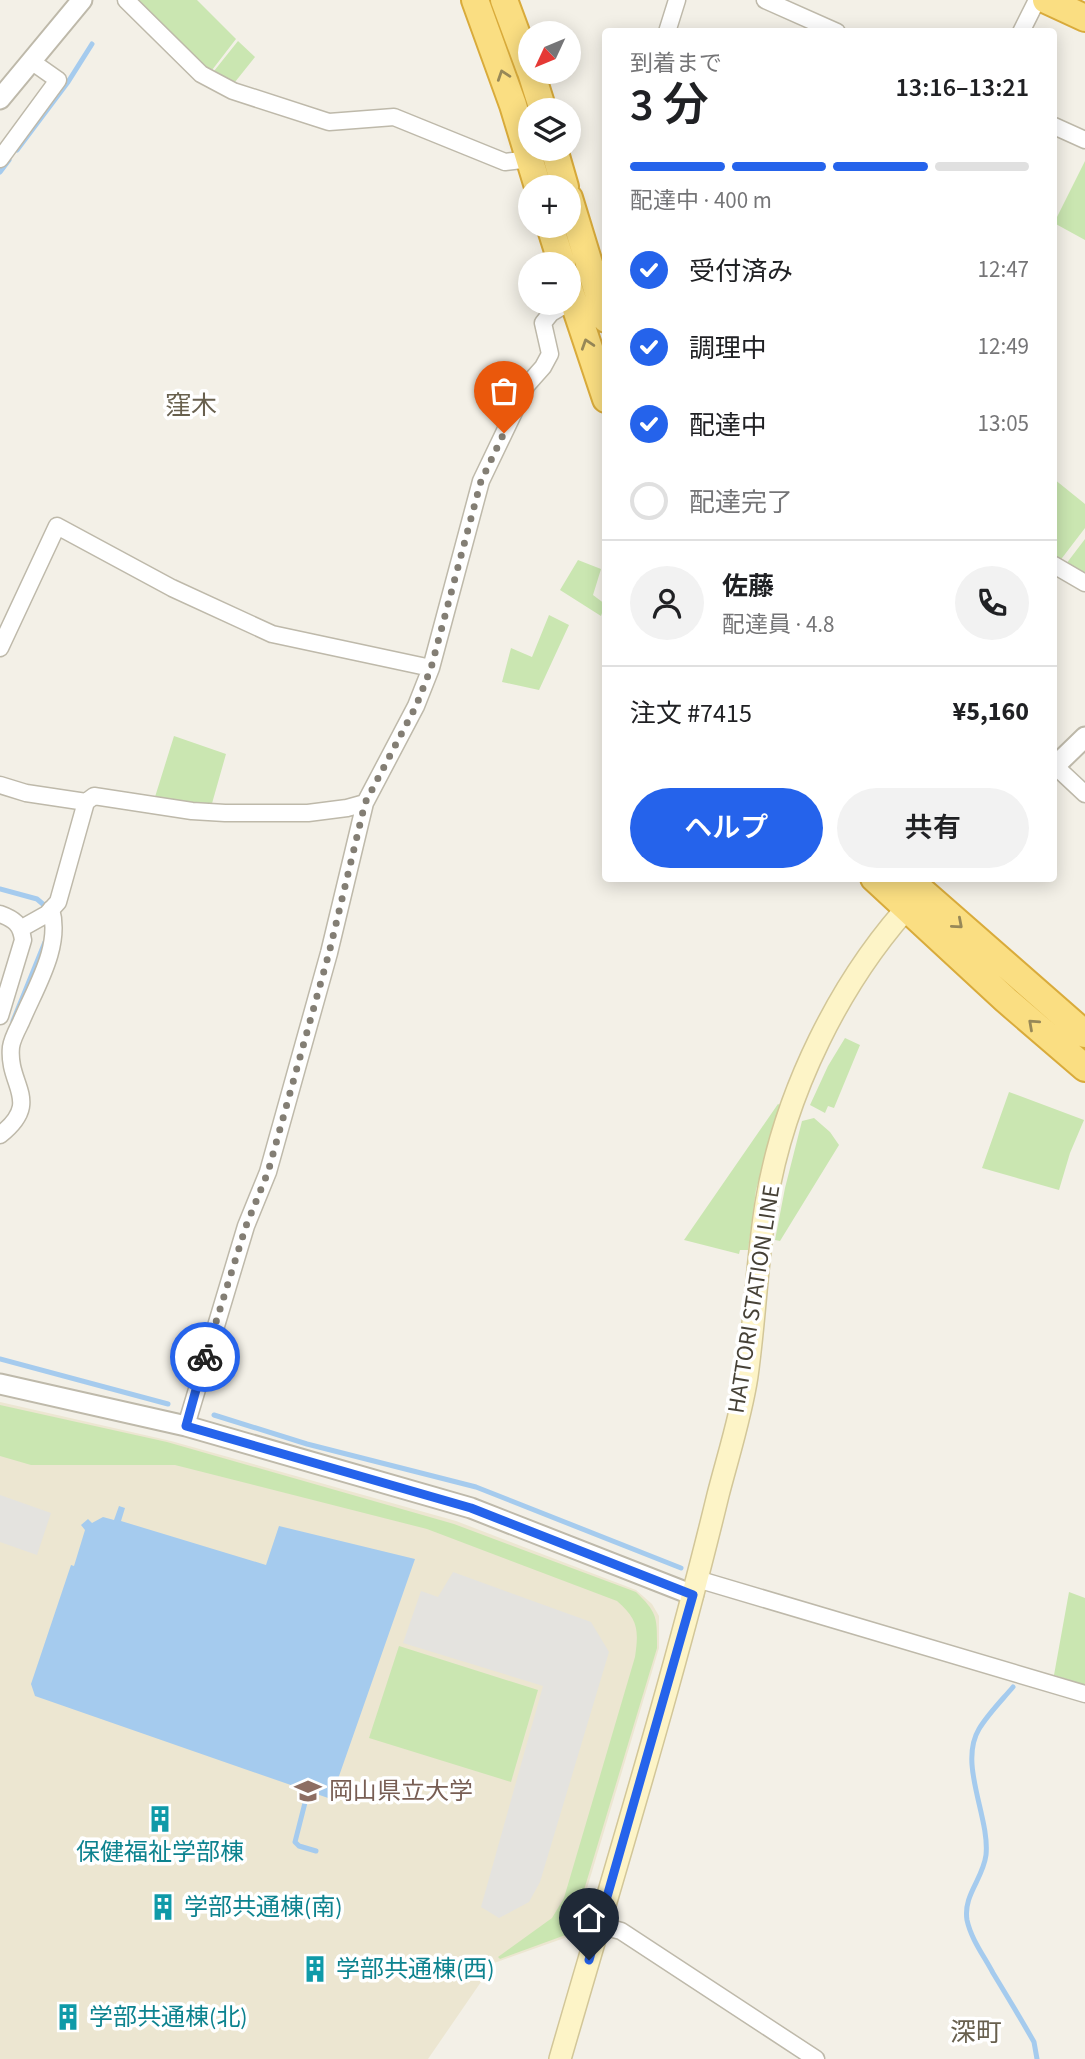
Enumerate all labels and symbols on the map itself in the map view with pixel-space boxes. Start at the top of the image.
north arrow [518,21,581,84]
one-way arrow [497,70,511,82]
one-way arrow [581,338,595,350]
pin [474,361,534,433]
district label: 窪木 [165,387,217,424]
one-way arrow [950,916,963,928]
one-way arrow [1028,1020,1041,1032]
street label: HATTORI STATION LINE [719,1182,789,1416]
courier [170,1322,240,1392]
place label: 岡山県立大学 [329,1774,473,1809]
school or university icon: 岡山県立大学 [293,1776,323,1806]
building icon: 保健福祉学部棟 [145,1804,175,1834]
place label: 保健福祉学部棟 [76,1835,244,1870]
pin [559,1888,619,1960]
place label: 学部共通棟(南) [184,1890,343,1925]
building icon: 学部共通棟(南) [148,1892,178,1922]
place label: 学部共通棟(西) [336,1952,495,1987]
building icon: 学部共通棟(西) [300,1954,330,1984]
place label: 学部共通棟(北) [89,2000,248,2035]
building icon: 学部共通棟(北) [53,2002,83,2032]
district label: 深町 [950,2014,1002,2051]

